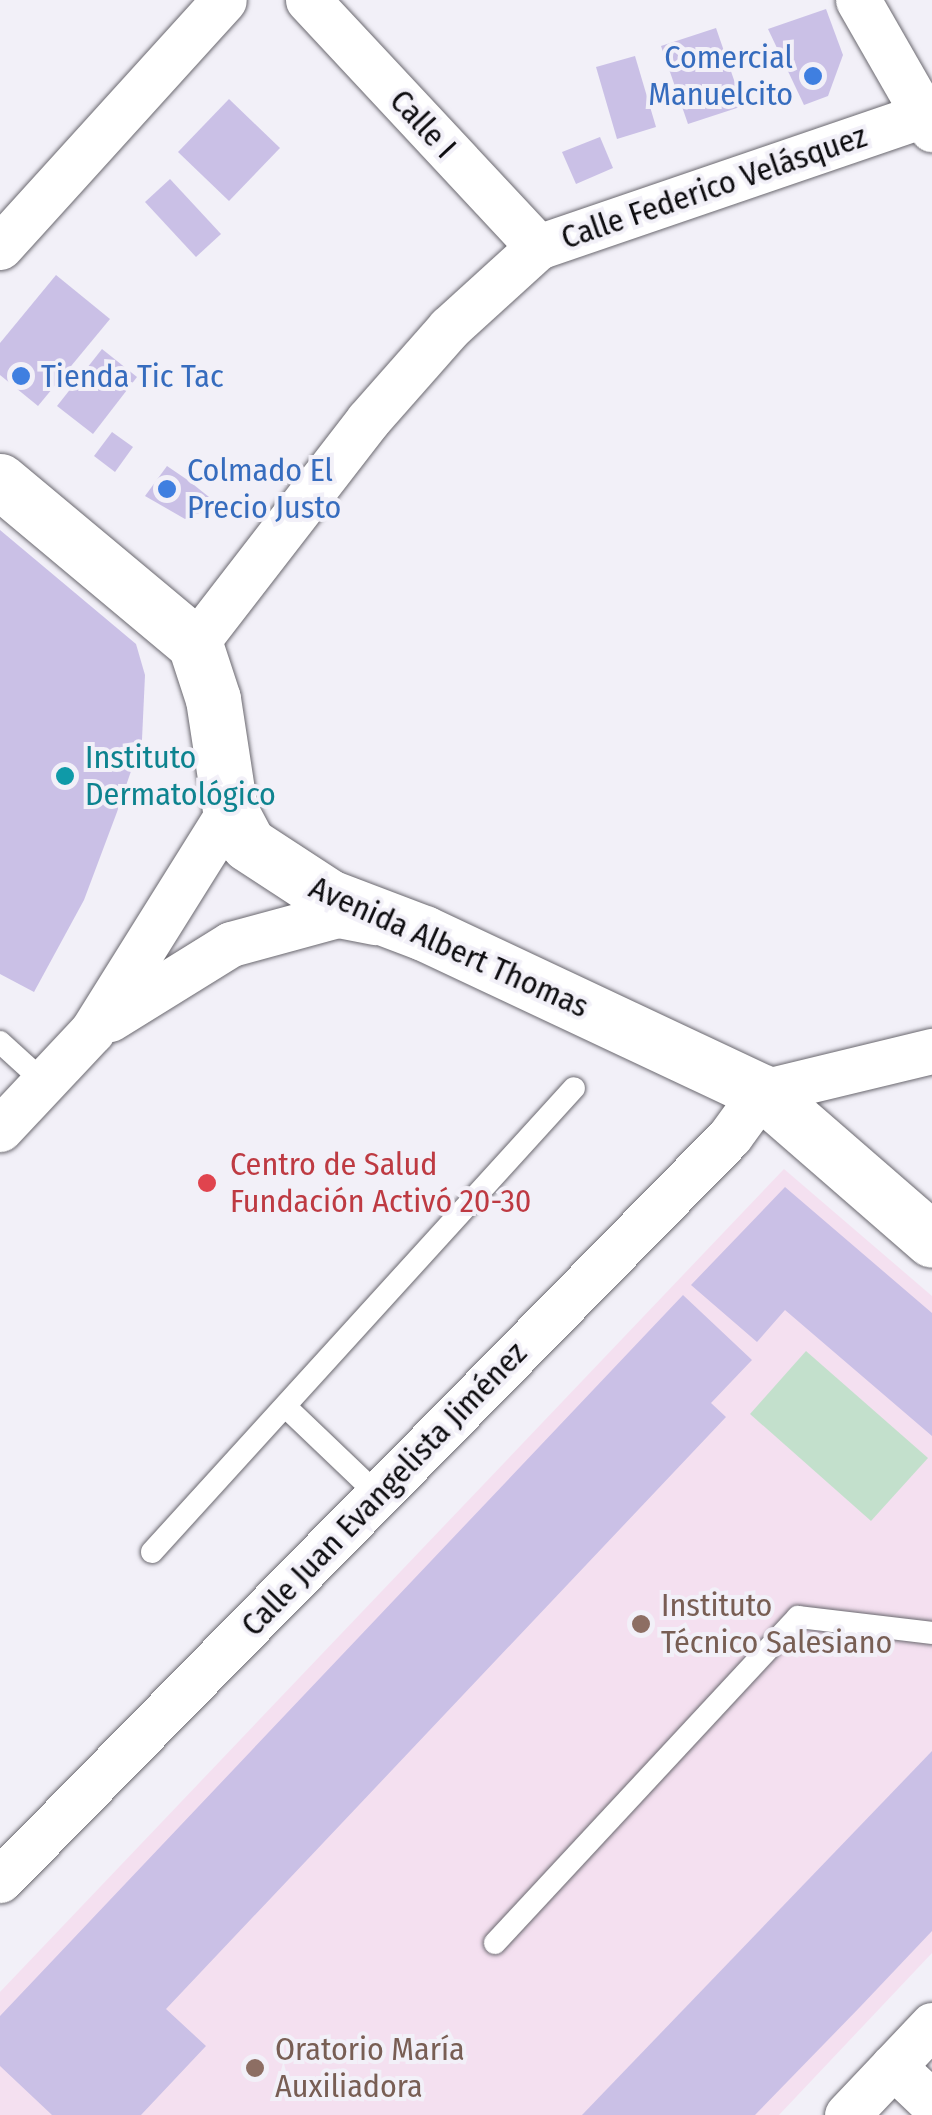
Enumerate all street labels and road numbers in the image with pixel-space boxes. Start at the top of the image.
street label: Calle I [382,82,464,166]
street label: Calle Federico Velásquez [556,117,872,257]
street label: Avenida Albert Thomas [303,868,595,1026]
street label: Calle Juan Evangelista Jiménez [233,1334,535,1644]

